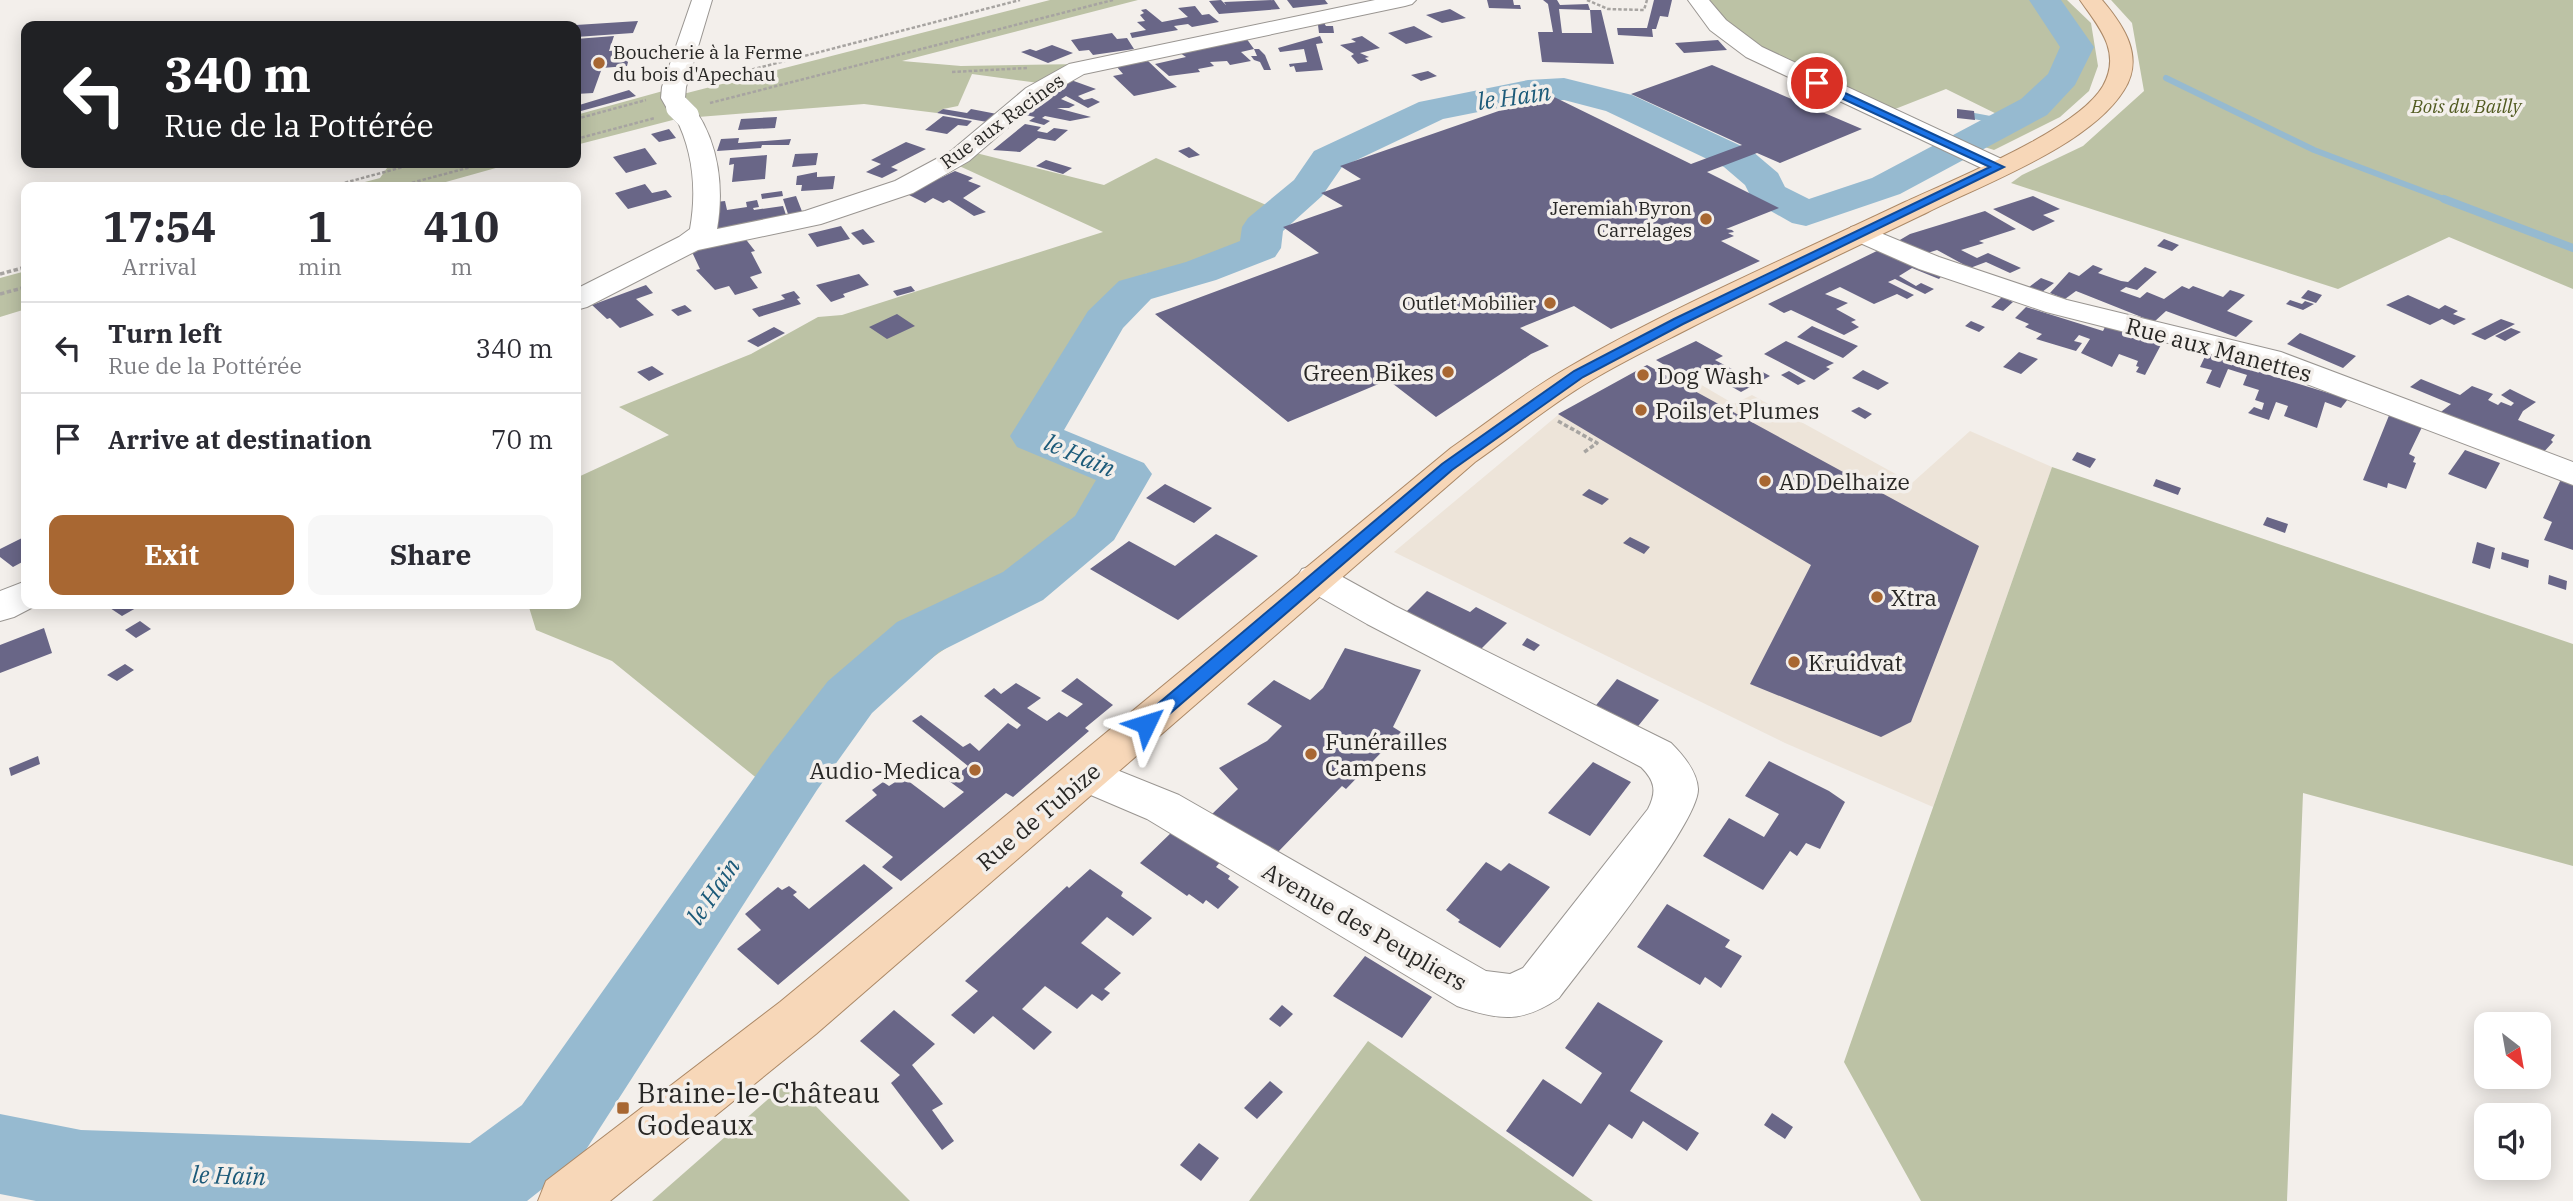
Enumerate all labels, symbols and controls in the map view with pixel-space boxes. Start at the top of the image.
place label: Boucherie à la Ferme du bois d'Apechau [613,40,802,86]
text: 340 m [164,42,311,105]
icon: left [49,49,140,140]
pin [1787,53,1847,113]
marker: Boucherie à la Ferme du bois d'Apechau [591,55,607,71]
icon: arrive [1798,64,1836,102]
street label: Rue aux Racines [936,68,1068,174]
water label: le Hain [1475,75,1553,117]
park label: Bois du Bailly [2410,94,2522,118]
text: Rue de la Pottérée [164,104,434,146]
place label: Jeremiah Byron Carrelages [1550,196,1692,242]
text: 17:54 [103,199,216,254]
text: 1 [307,199,333,254]
text: 410 [424,199,499,254]
marker: Jeremiah Byron Carrelages [1698,211,1714,227]
text: Arrival [122,251,197,281]
text: min [298,251,342,281]
text: m [450,251,472,281]
place label: Outlet Mobilier [1402,291,1537,315]
marker: Outlet Mobilier [1542,295,1558,311]
street label: Rue aux Manettes [2123,310,2315,388]
text: Turn left [108,316,222,350]
icon: left [49,329,87,367]
text: 340 m [475,331,553,365]
text: Rue de la Pottérée [108,350,302,380]
place label: Green Bikes [1303,357,1434,387]
place label: Dog Wash [1657,360,1763,390]
marker: Green Bikes [1440,364,1456,380]
marker: Dog Wash [1635,367,1651,383]
place label: Poils et Plumes [1655,395,1819,425]
marker: Poils et Plumes [1633,402,1649,418]
icon: arrive [49,420,87,458]
text: Arrive at destination [108,422,372,456]
text: 70 m [491,422,553,456]
water label: le Hain [1040,426,1121,484]
place label: AD Delhaize [1779,466,1910,496]
marker: AD Delhaize [1757,473,1773,489]
button: Exit [49,515,294,595]
button: Share [308,515,553,595]
place label: Xtra [1891,582,1937,612]
marker: Xtra [1869,589,1885,605]
place label: Kruidvat [1808,647,1903,677]
marker: Kruidvat [1786,654,1802,670]
position arrow [1109,687,1183,761]
place label: Funérailles Campens [1325,726,1447,782]
marker: Funérailles Campens [1303,746,1319,762]
place label: Audio-Medica [810,755,961,785]
street label: Rue de Tubize [970,756,1106,876]
marker: Audio-Medica [967,762,983,778]
water label: le Hain [679,851,747,931]
street label: Avenue des Peupliers [1257,855,1473,997]
north arrow [2474,1012,2552,1088]
map controls [2474,1012,2551,1180]
place label: Braine-le-Château Godeaux [637,1074,880,1143]
marker: Braine-le-Château Godeaux [615,1100,631,1116]
button: sound [2474,1103,2551,1180]
water label: le Hain [192,1158,267,1192]

